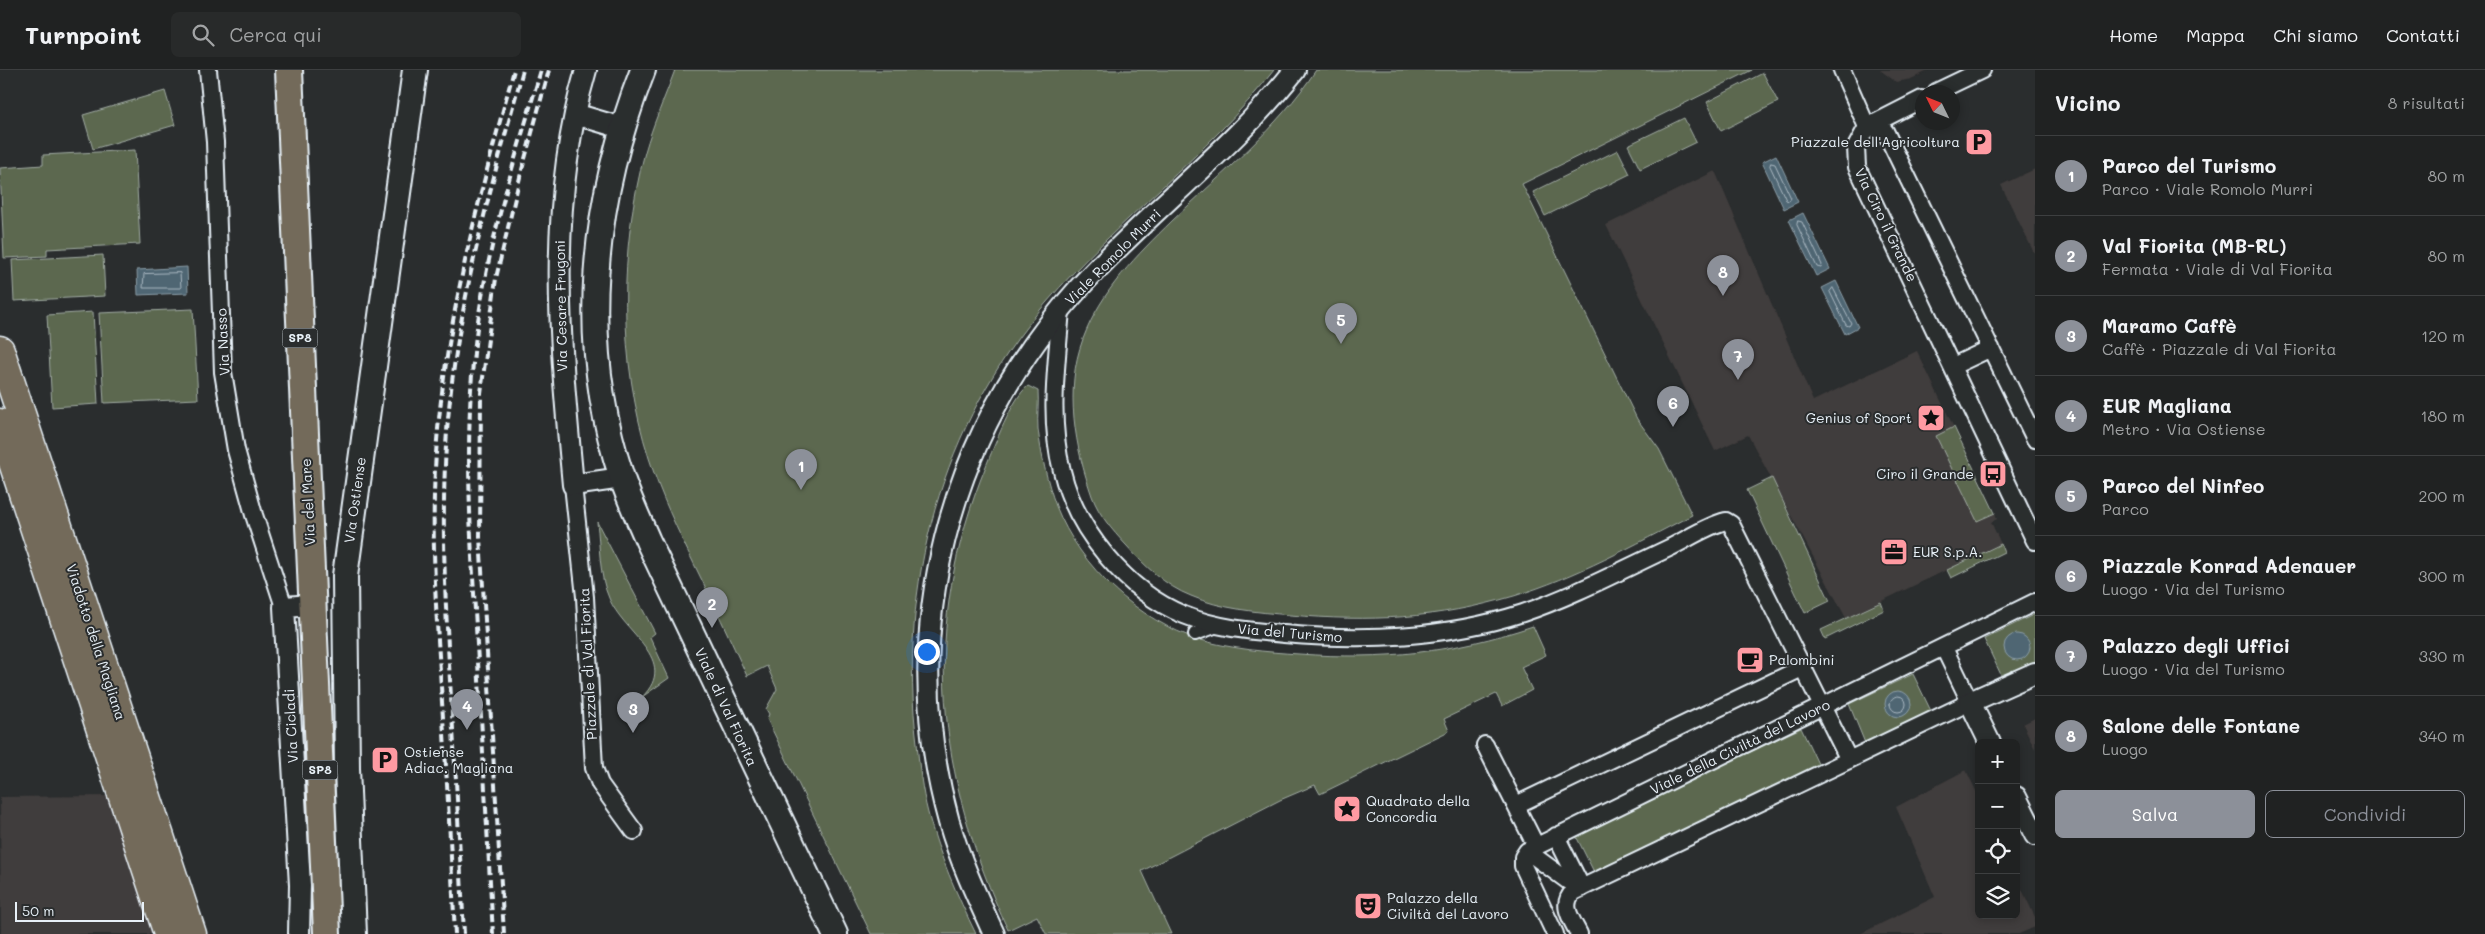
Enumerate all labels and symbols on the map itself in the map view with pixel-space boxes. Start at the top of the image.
north arrow [1915,85,1960,130]
parking icon: Piazzale dell'Agricoltura [1964,127,1994,157]
place label: Piazzale dell'Agricoltura [1791,132,1960,151]
street label: Via Ciro il Grande [1851,165,1922,285]
street label: Viale Romolo Murri [1060,204,1165,309]
street label: Via Cesare Frugoni [550,240,571,372]
pin: 8 [1707,255,1739,296]
pin: 5 [1325,303,1357,344]
street label: Via Nasso [211,308,234,376]
road number: SP8 [282,328,318,348]
pin: 7 [1722,339,1754,380]
pin: 6 [1657,386,1689,427]
place icon: Genius of Sport [1916,403,1946,433]
place label: Genius of Sport [1806,408,1912,427]
pin: 1 [785,449,817,490]
street label: Via Ostiense [339,456,370,544]
street label: Via del Mare [296,458,319,546]
bus stop icon: Ciro il Grande [1978,459,2008,489]
place label: Ciro il Grande [1876,464,1974,483]
office icon: EUR S.p.A. [1879,537,1909,567]
place label: EUR S.p.A. [1913,542,1982,561]
street label: Viadotto della Magliana [62,561,131,722]
street label: Piazzale di Val Fiorita [574,587,601,741]
pin: 2 [696,587,728,628]
street label: Via del Turismo [1237,618,1343,647]
your location [914,639,940,665]
street label: Viale di Val Fiorita [691,644,762,769]
cafe icon: Palombini [1735,645,1765,675]
place label: Palombini [1769,650,1835,669]
street label: Via Cicladi [279,688,302,764]
pin: 4 [451,689,483,730]
pin: 3 [617,692,649,733]
street label: Viale della Civiltà del Lavoro [1647,695,1833,798]
place label: Ostiense Adiac. Magliana [404,742,513,777]
parking icon: Ostiense Adiac. Magliana [370,745,400,775]
road number: SP8 [302,760,338,780]
place label: Quadrato della Concordia [1366,791,1470,826]
place icon: Quadrato della Concordia [1332,794,1362,824]
place label: Palazzo della Civiltà del Lavoro [1387,888,1509,923]
theatre icon: Palazzo della Civiltà del Lavoro [1353,891,1383,921]
scale bar [15,899,144,922]

